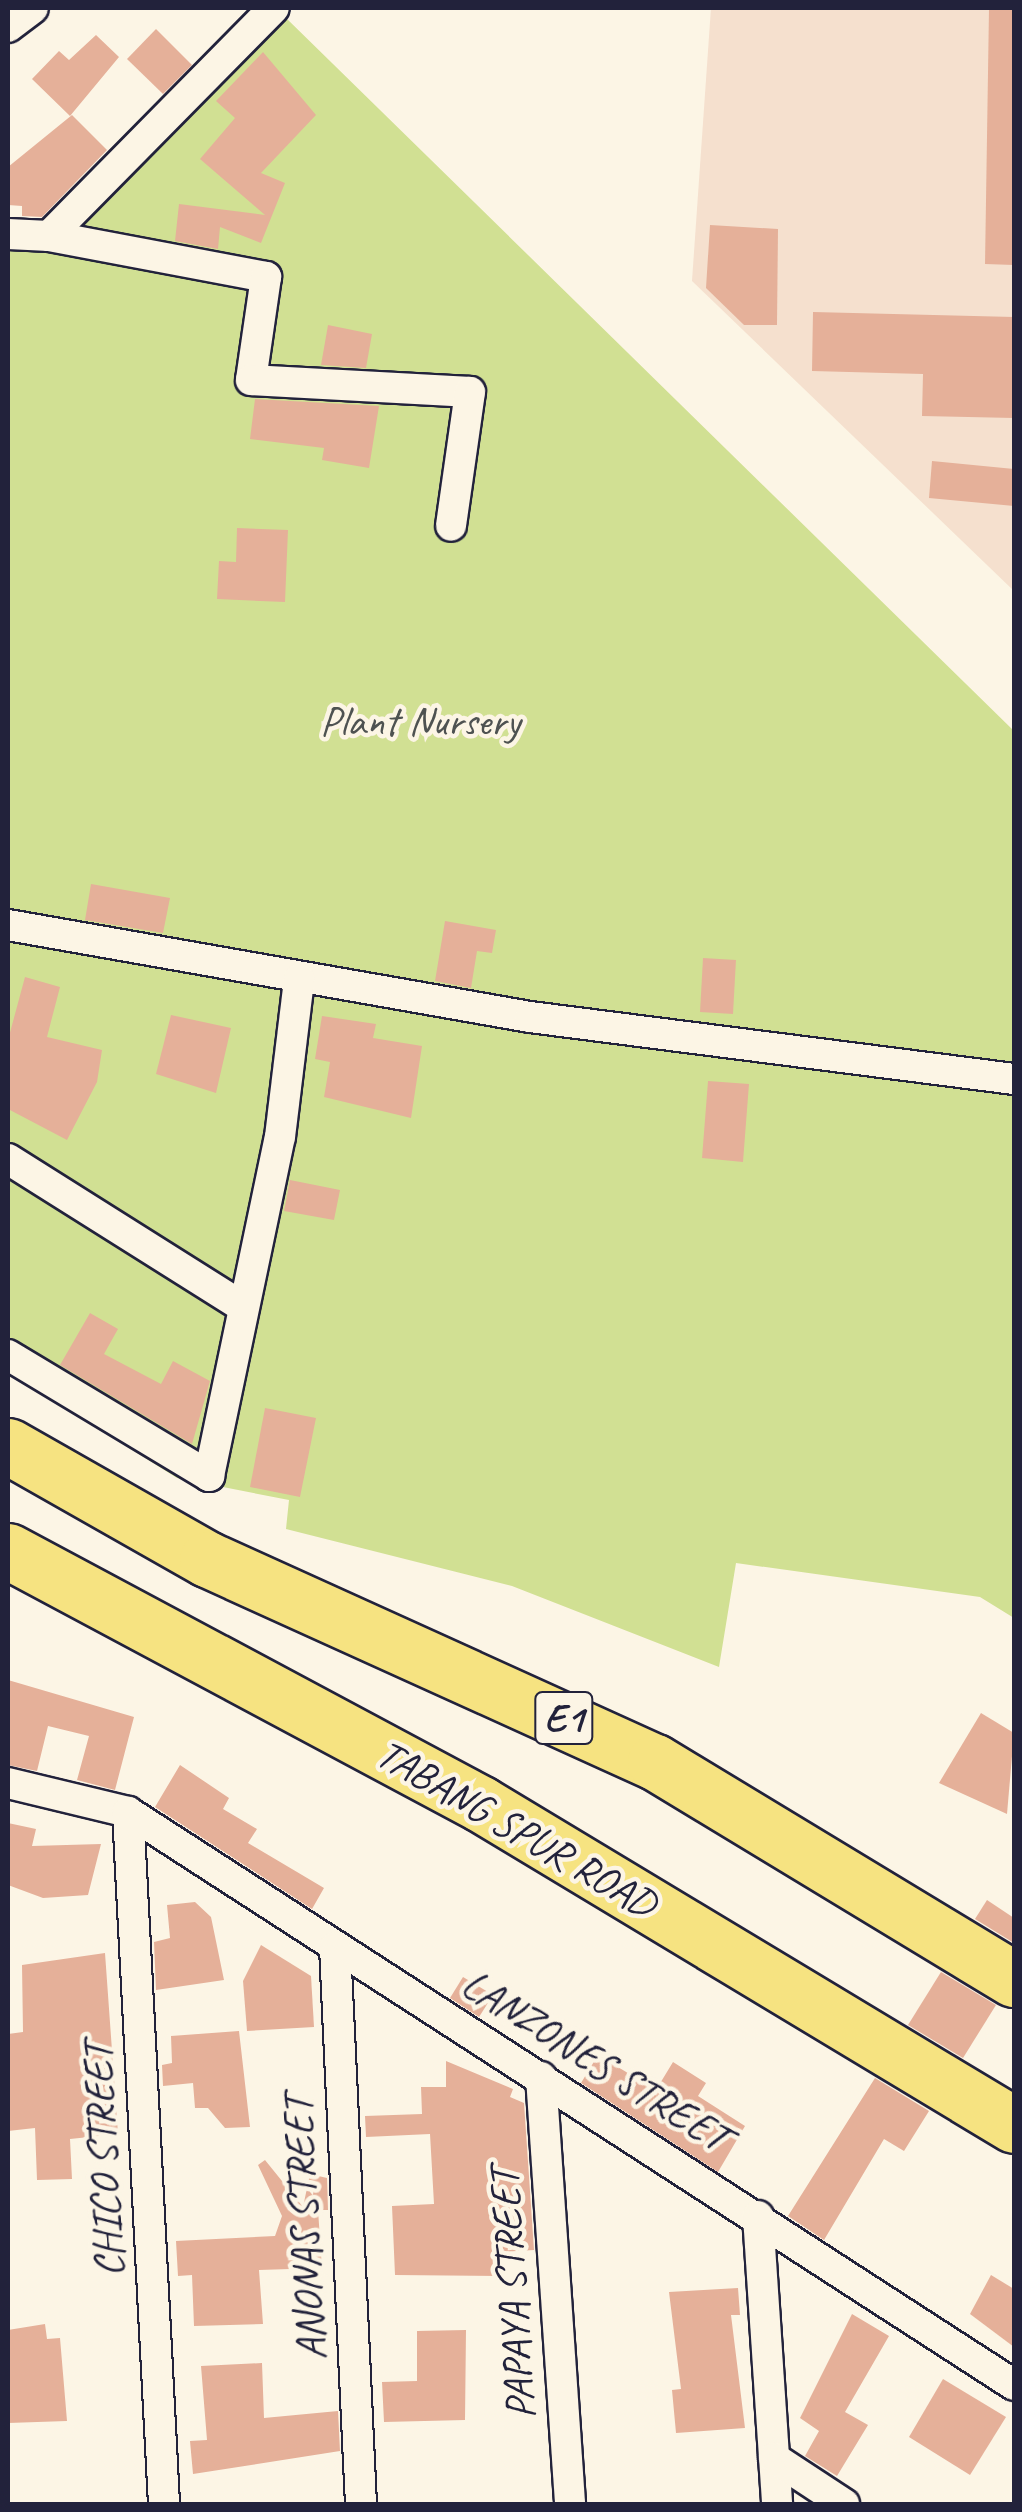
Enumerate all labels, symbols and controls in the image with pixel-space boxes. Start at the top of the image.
park label: Plant Nursery [319,697,521,747]
road number: E1 [534,1683,594,1753]
street label: TABANG SPUR ROAD [367,1729,665,1929]
street label: LANZONES STREET [453,1959,737,2163]
street label: CHICO STREET [73,2041,135,2279]
street label: ANONAS STREET [273,2095,337,2361]
street label: PAPAYA STREET [479,2167,547,2421]

